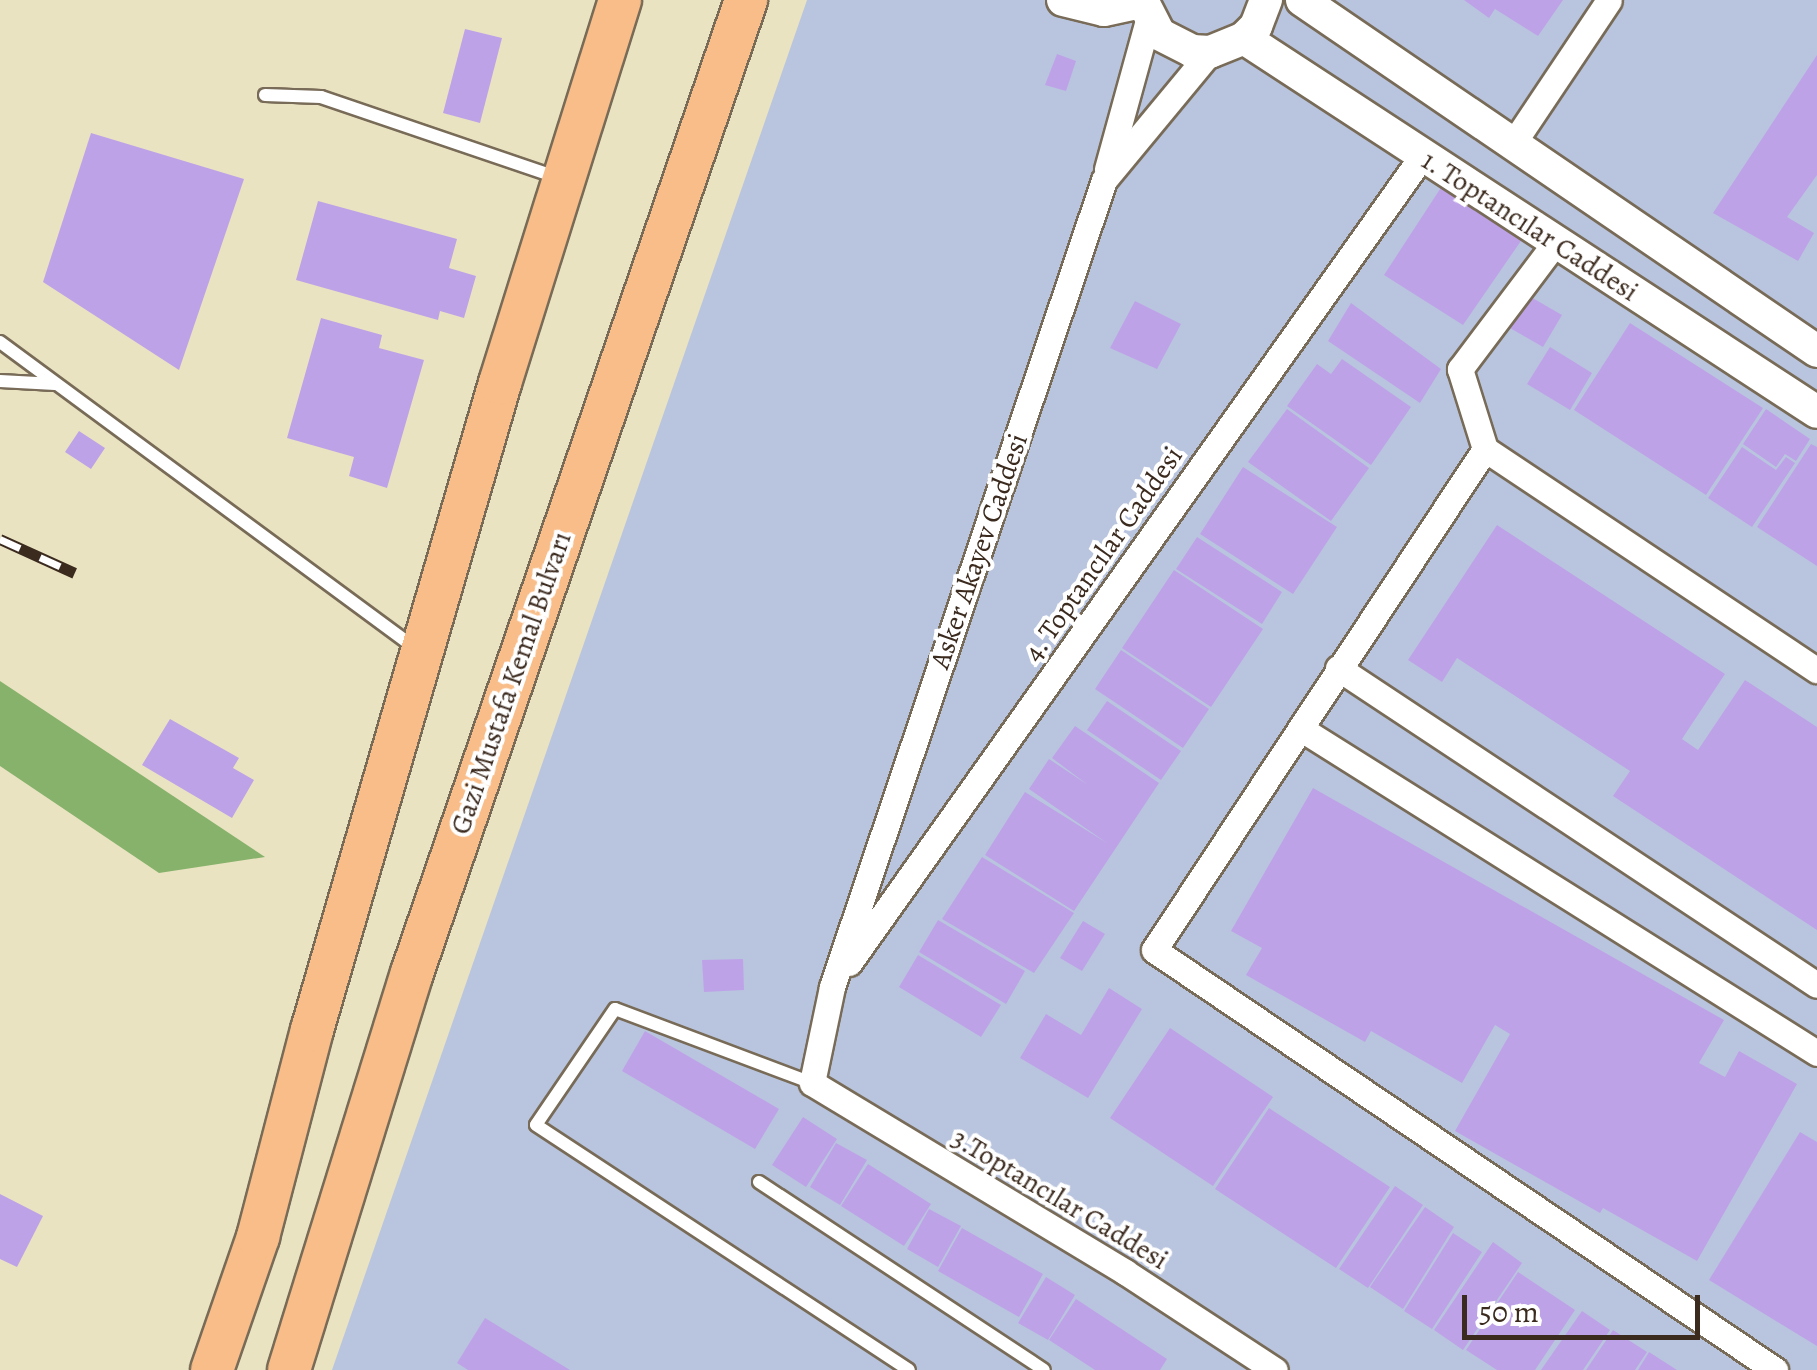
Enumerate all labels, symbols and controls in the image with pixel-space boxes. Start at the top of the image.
street label: 1. Toptancılar Caddesi [1415,143,1645,309]
street label: Asker Akayev Caddesi [923,429,1035,673]
street label: 4. Toptancılar Caddesi [1016,440,1190,668]
street label: Gazi Mustafa Kemal Bulvarı [443,527,579,839]
street label: 3.Toptancılar Caddesi [946,1121,1174,1277]
scale bar [1467,1275,1704,1337]
text: 50 m [1479,1292,1539,1332]

